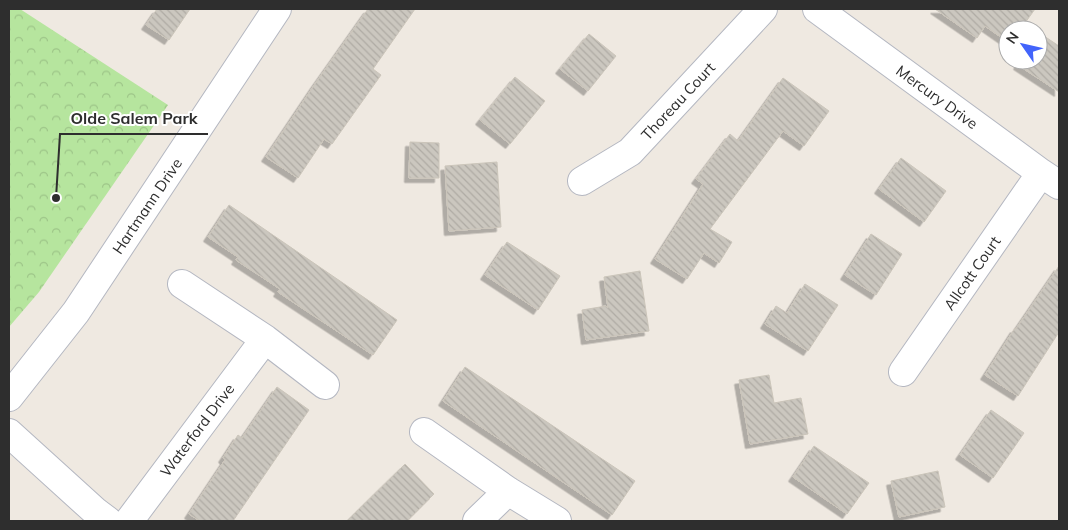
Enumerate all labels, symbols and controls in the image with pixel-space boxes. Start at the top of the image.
north arrow [998,20,1048,70]
text: N [1002,28,1023,47]
street label: Thoreau Court [637,58,719,144]
street label: Mercury Drive [892,61,982,133]
callout: Olde Salem Park [60,103,208,134]
text: Olde Salem Park [70,108,199,128]
street label: Hartmann Drive [108,154,186,258]
street label: Allcott Court [939,232,1005,314]
street label: Waterford Drive [156,380,238,480]

